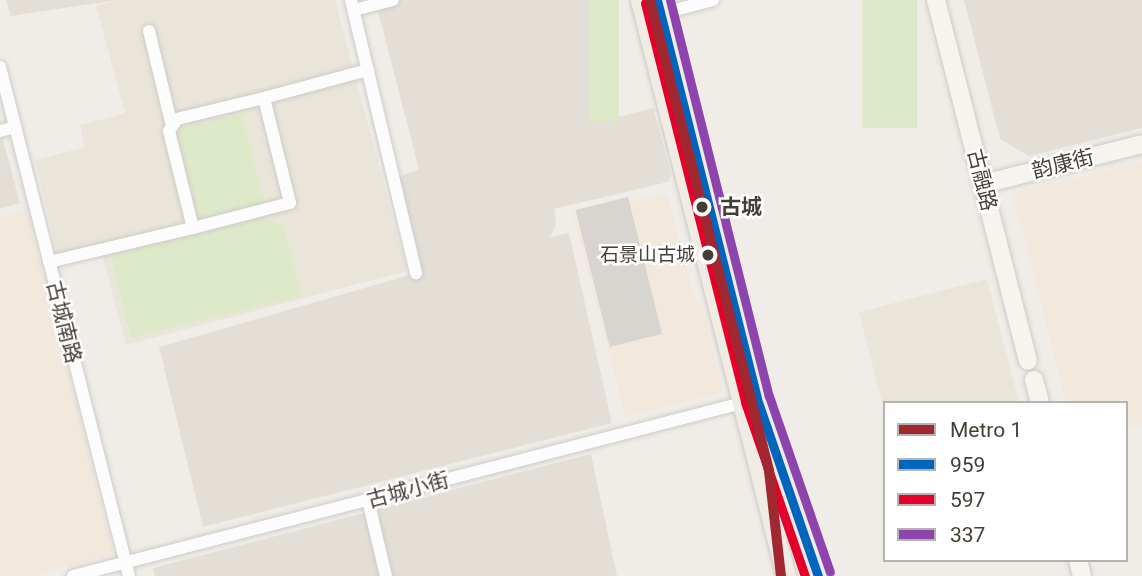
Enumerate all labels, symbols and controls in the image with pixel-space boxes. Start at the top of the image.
street label: 韵康街 [1029,144,1097,184]
street label: 古融路 [962,146,1002,214]
place label: 古城 [720,194,762,220]
marker: 古城 [691,196,713,218]
place label: 石景山古城 [600,244,695,266]
marker: 石景山古城 [701,248,715,262]
street label: 古城南路 [42,278,86,366]
legend [883,401,1128,562]
text: Metro 1 [950,418,1022,442]
text: 959 [950,453,985,477]
street label: 古城小街 [364,467,452,513]
text: 597 [950,488,985,512]
text: 337 [950,523,985,547]

